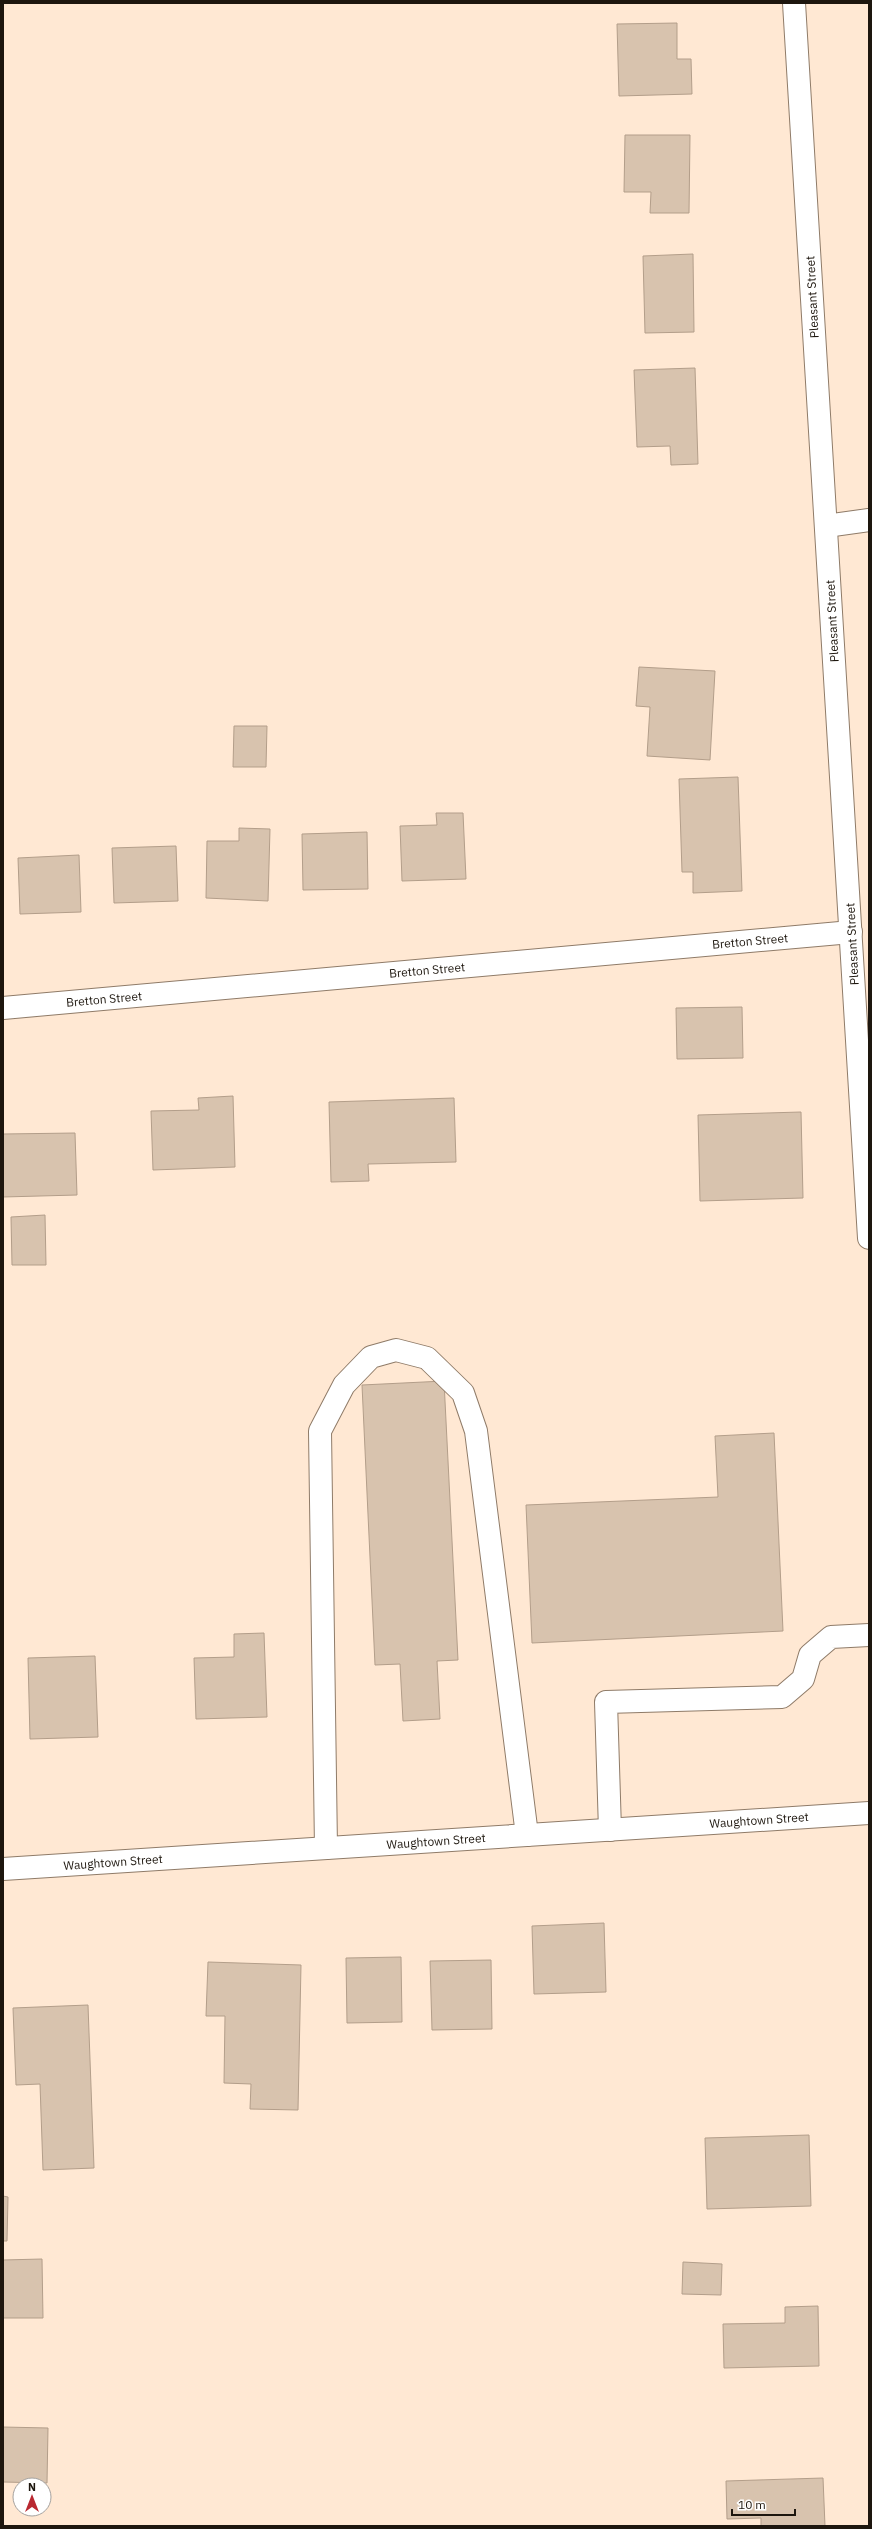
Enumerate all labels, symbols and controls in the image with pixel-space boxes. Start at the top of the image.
street label: Pleasant Street [802,255,822,339]
street label: Pleasant Street [822,579,842,663]
street label: Pleasant Street [842,902,862,986]
street label: Bretton Street [711,930,789,952]
street label: Bretton Street [388,959,466,981]
street label: Bretton Street [65,988,143,1010]
street label: Waughtown Street [709,1809,809,1831]
street label: Waughtown Street [386,1830,486,1852]
street label: Waughtown Street [63,1851,163,1873]
north arrow [12,2477,52,2517]
text: N [28,2480,36,2494]
scale bar [732,2491,795,2517]
text: 10 m [738,2497,766,2512]

